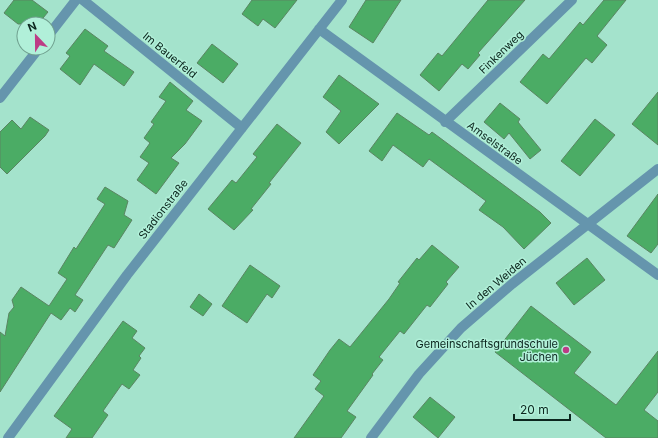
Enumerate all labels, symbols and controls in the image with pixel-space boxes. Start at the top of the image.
north arrow [16,16,56,56]
text: N [26,19,39,35]
street label: Finkenweg [476,27,526,77]
street label: Im Bauerfeld [140,29,200,81]
street label: Amselstraße [465,118,525,168]
street label: Stadionstraße [135,176,191,242]
street label: In den Weiden [463,254,529,312]
place label: Gemeinschaftsgrundschule Jüchen [416,337,558,364]
marker: Gemeinschaftsgrundschule Jüchen [561,345,571,355]
scale bar [514,396,570,422]
text: 20 m [520,402,549,417]

